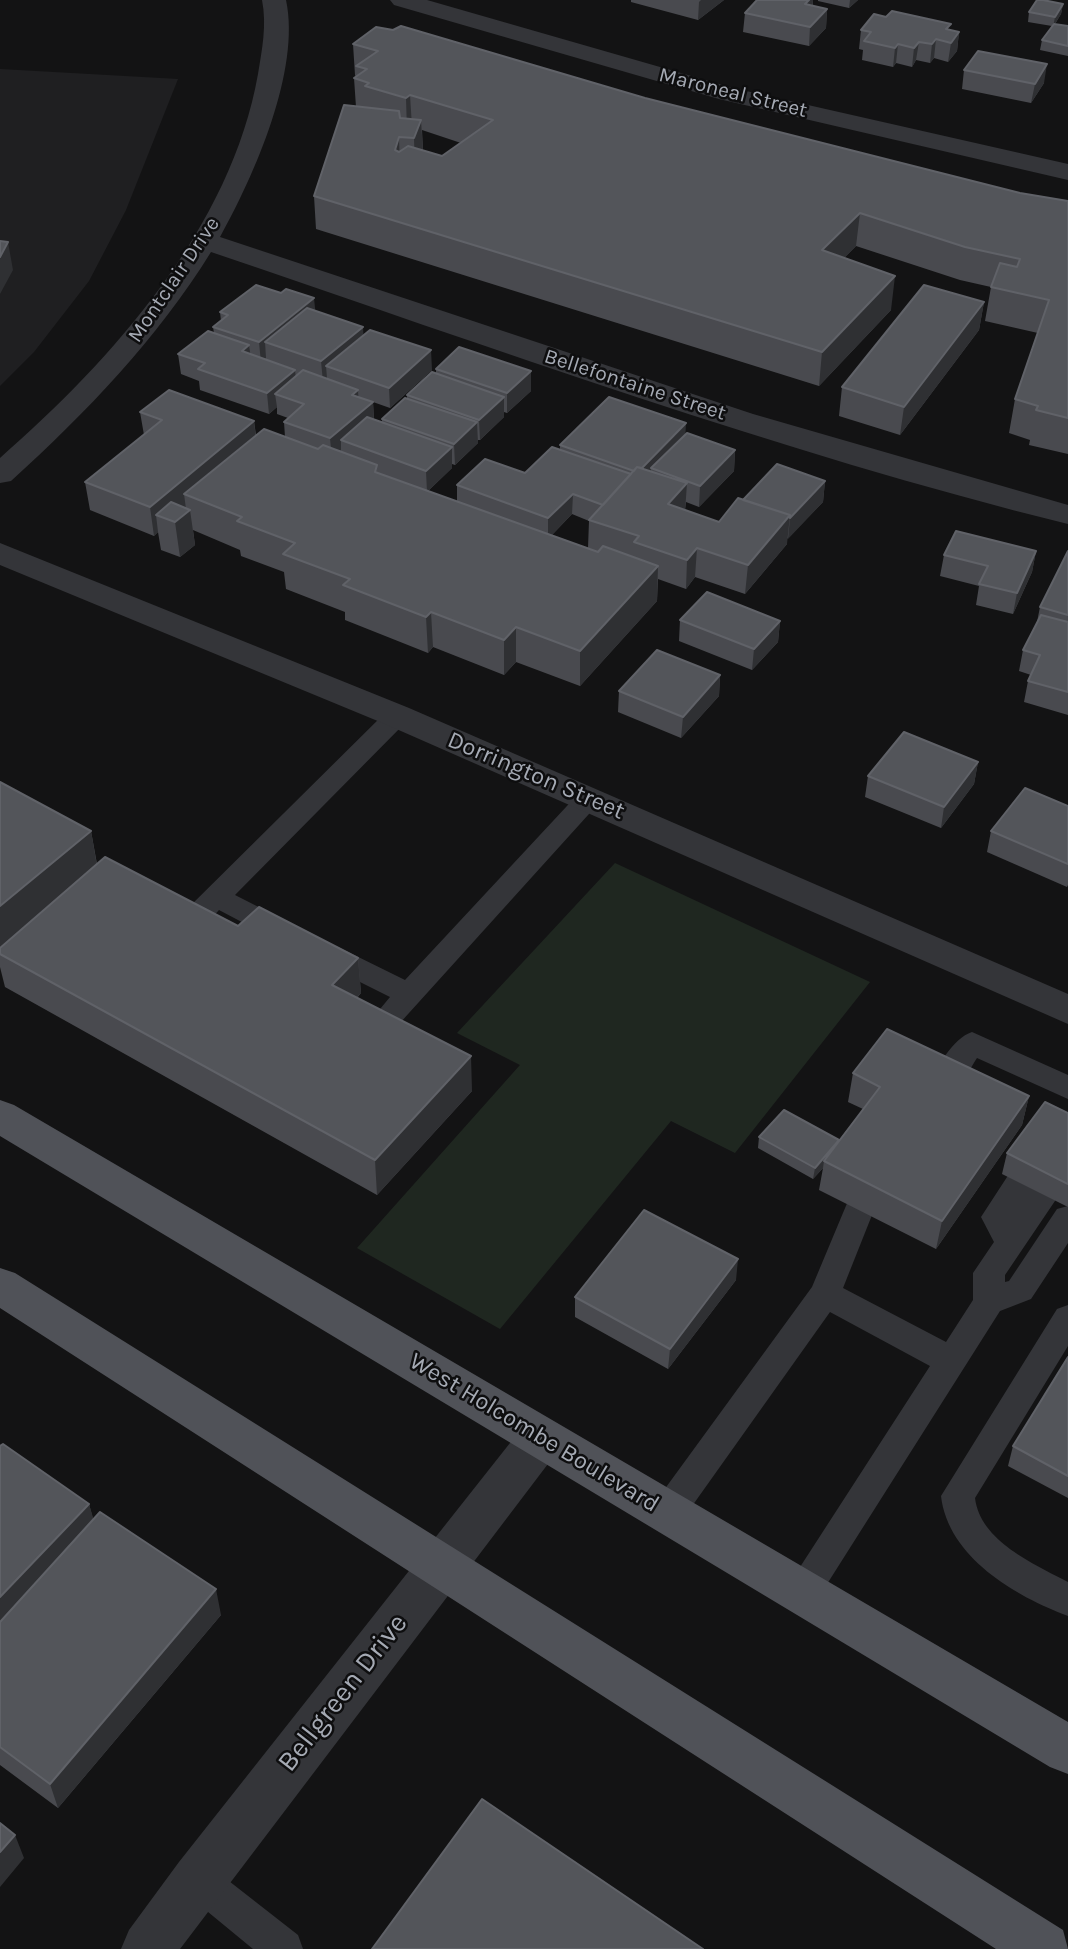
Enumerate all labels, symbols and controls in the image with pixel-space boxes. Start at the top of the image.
street label: Maroneal Street [656,62,810,124]
street label: Montclair Drive [123,212,225,348]
street label: Bellefontaine Street [541,344,729,426]
street label: Dorrington Street [443,726,629,826]
street label: West Holcombe Boulevard [404,1347,664,1519]
street label: Bellgreen Drive [271,1607,415,1779]

